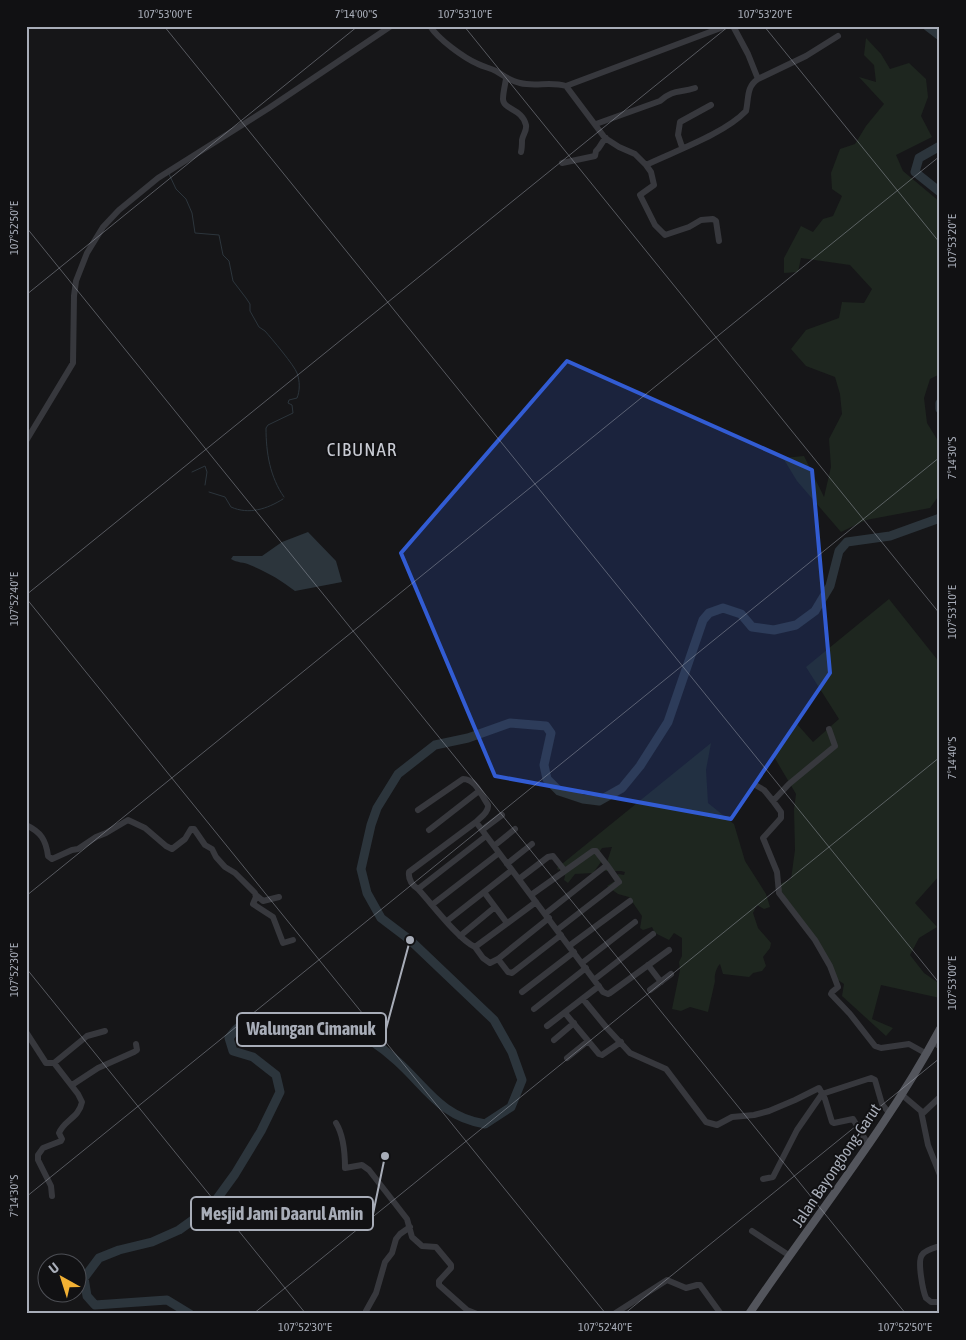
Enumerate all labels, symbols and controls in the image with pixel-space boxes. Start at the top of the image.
text: 107°53'00"E [138,7,192,21]
text: 7°14'00"S [335,7,377,21]
text: 107°53'10"E [438,7,492,21]
text: 107°53'20"E [738,7,792,21]
text: 107°52'50"E [7,201,21,255]
text: 107°53'20"E [945,214,959,268]
text: 7°14'30"S [945,437,959,479]
district label: CIBUNAR [327,438,397,460]
text: 107°52'40"E [7,572,21,626]
text: 107°53'10"E [945,585,959,639]
text: 7°14'40"S [945,737,959,779]
text: 107°52'30"E [7,943,21,997]
text: 107°53'00"E [945,956,959,1010]
callout: Walungan Cimanuk [237,1013,386,1046]
text: Walungan Cimanuk [246,1018,377,1039]
street label: Jalan Bayongbong-Garut [788,1100,885,1231]
text: 7°14'30"S [7,1175,21,1217]
callout: Mesjid Jami Daarul Amin [191,1197,373,1230]
text: Mesjid Jami Daarul Amin [201,1203,363,1224]
north arrow [38,1252,88,1302]
text: U [46,1259,62,1277]
text: 107°52'30"E [278,1320,332,1334]
text: 107°52'40"E [578,1320,632,1334]
text: 107°52'50"E [878,1320,932,1334]

